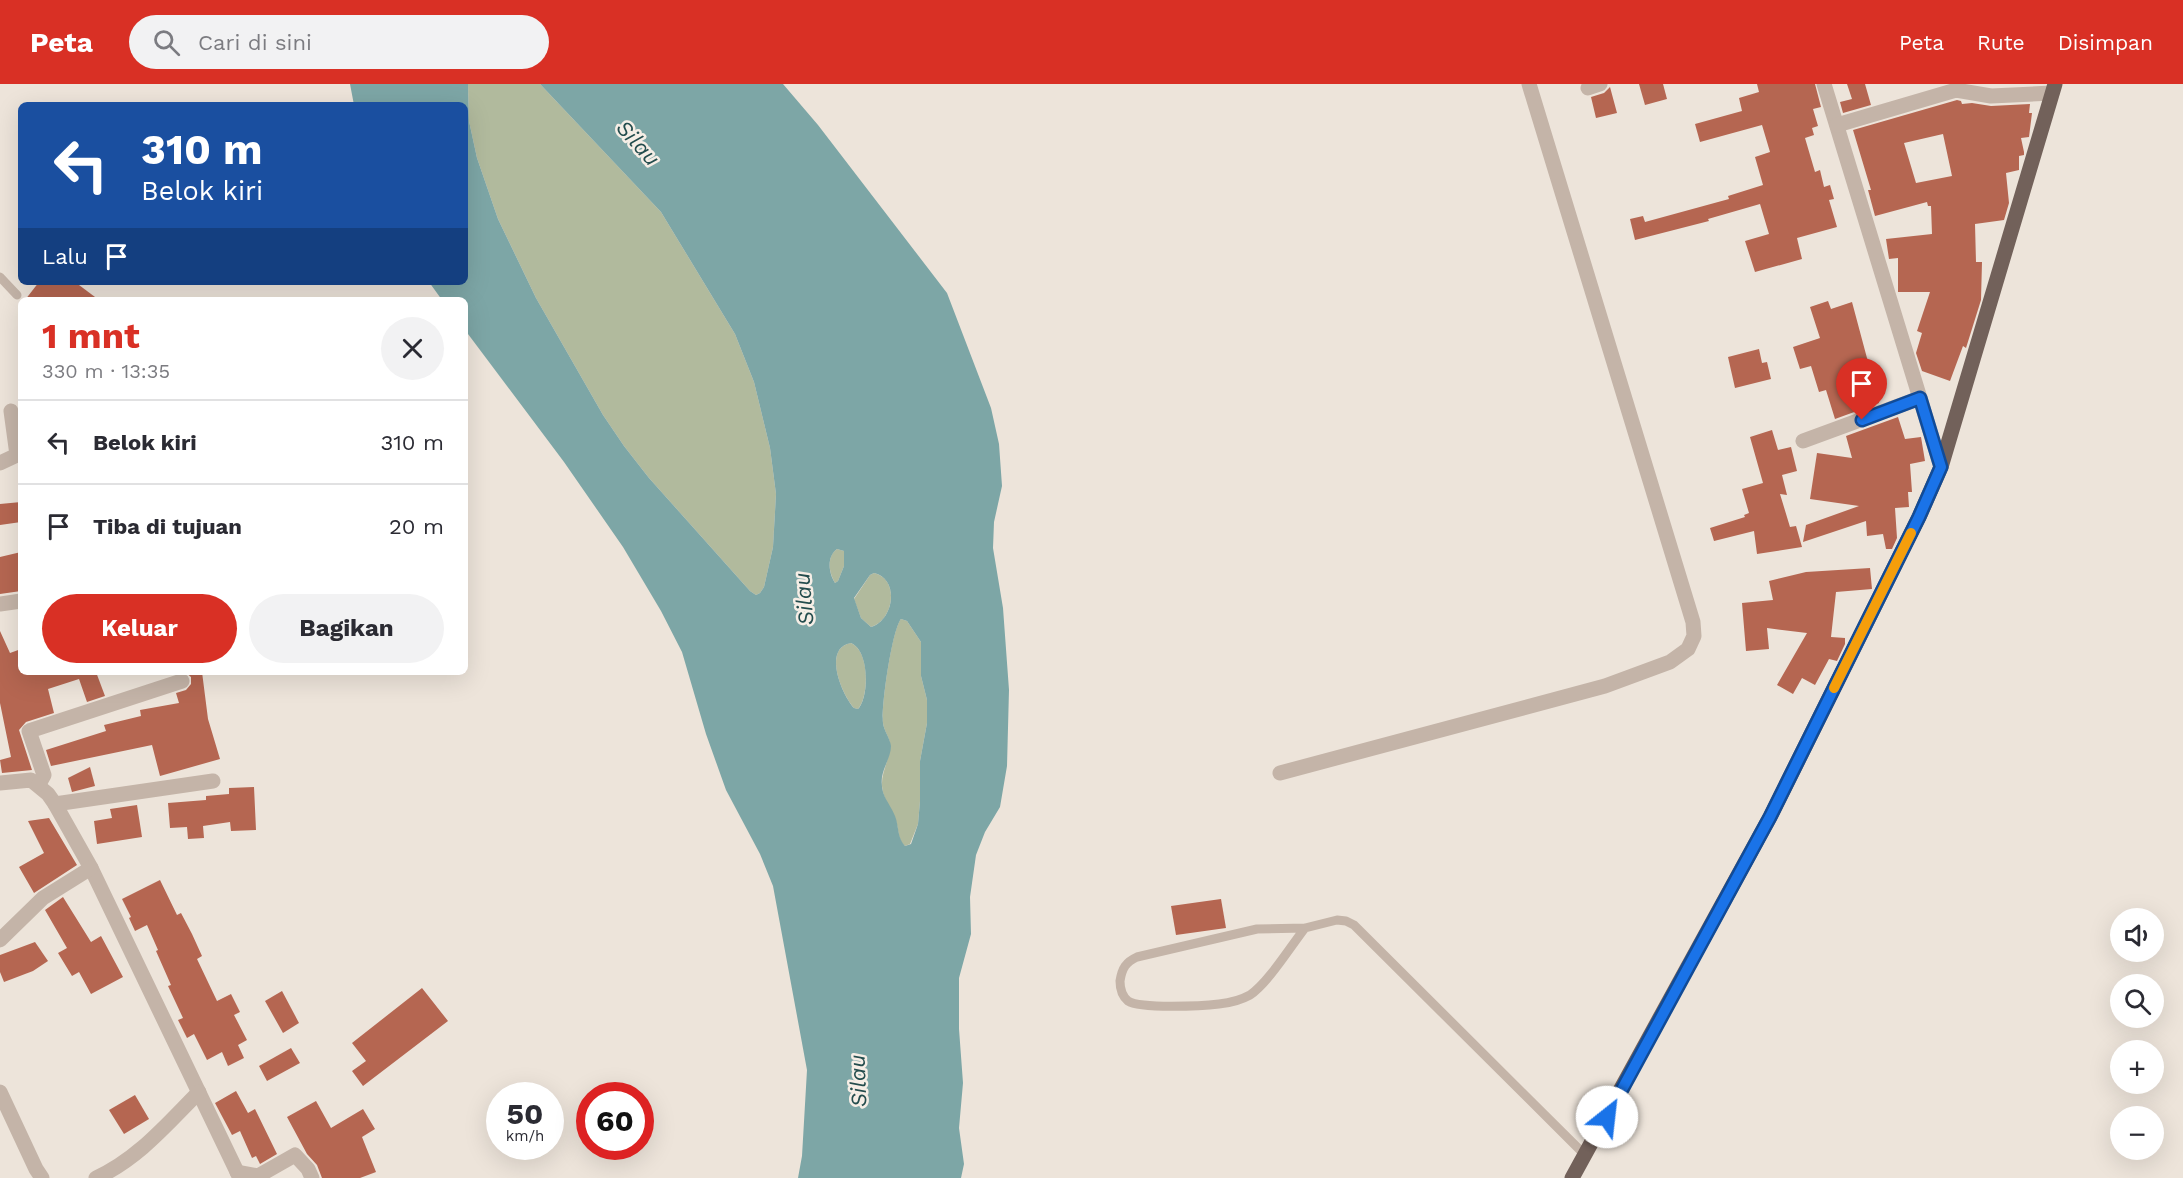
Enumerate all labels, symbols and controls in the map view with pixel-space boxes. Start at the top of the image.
search box [129,15,549,69]
text: Peta [30,26,93,59]
icon: search [150,26,183,59]
text: Cari di sini [198,30,312,55]
text: Peta [1899,30,1944,55]
text: Rute [1977,30,2025,55]
text: Disimpan [2058,30,2153,55]
water label: Silau [611,115,665,171]
text: 310 m [141,125,263,174]
icon: left [42,126,120,204]
text: Belok kiri [141,175,263,207]
icon: arrive [100,240,133,273]
text: Lalu [42,244,88,269]
text: 1 mnt [42,315,140,357]
button: close [381,317,444,380]
pin [1836,358,1887,420]
text: 330 m · 13:35 [42,359,170,383]
icon: arrive [1845,367,1878,400]
icon: left [42,426,75,459]
text: Belok kiri [93,430,197,455]
text: 310 m [380,430,444,455]
icon: arrive [42,510,75,543]
text: Tiba di tujuan [93,514,242,539]
text: 20 m [389,514,444,539]
water label: Silau [789,572,819,626]
button: Keluar [42,594,237,663]
button: Bagikan [249,594,444,663]
map controls [2110,908,2164,1160]
button: sound [2110,908,2164,962]
button: search [2110,974,2164,1028]
button: + [2110,1040,2164,1094]
water label: Silau [845,1054,871,1108]
speed limit sign: 60 [576,1082,654,1160]
position arrow [1575,1085,1639,1149]
text: 50 [507,1096,543,1131]
button: − [2110,1106,2164,1160]
text: km/h [506,1127,544,1145]

